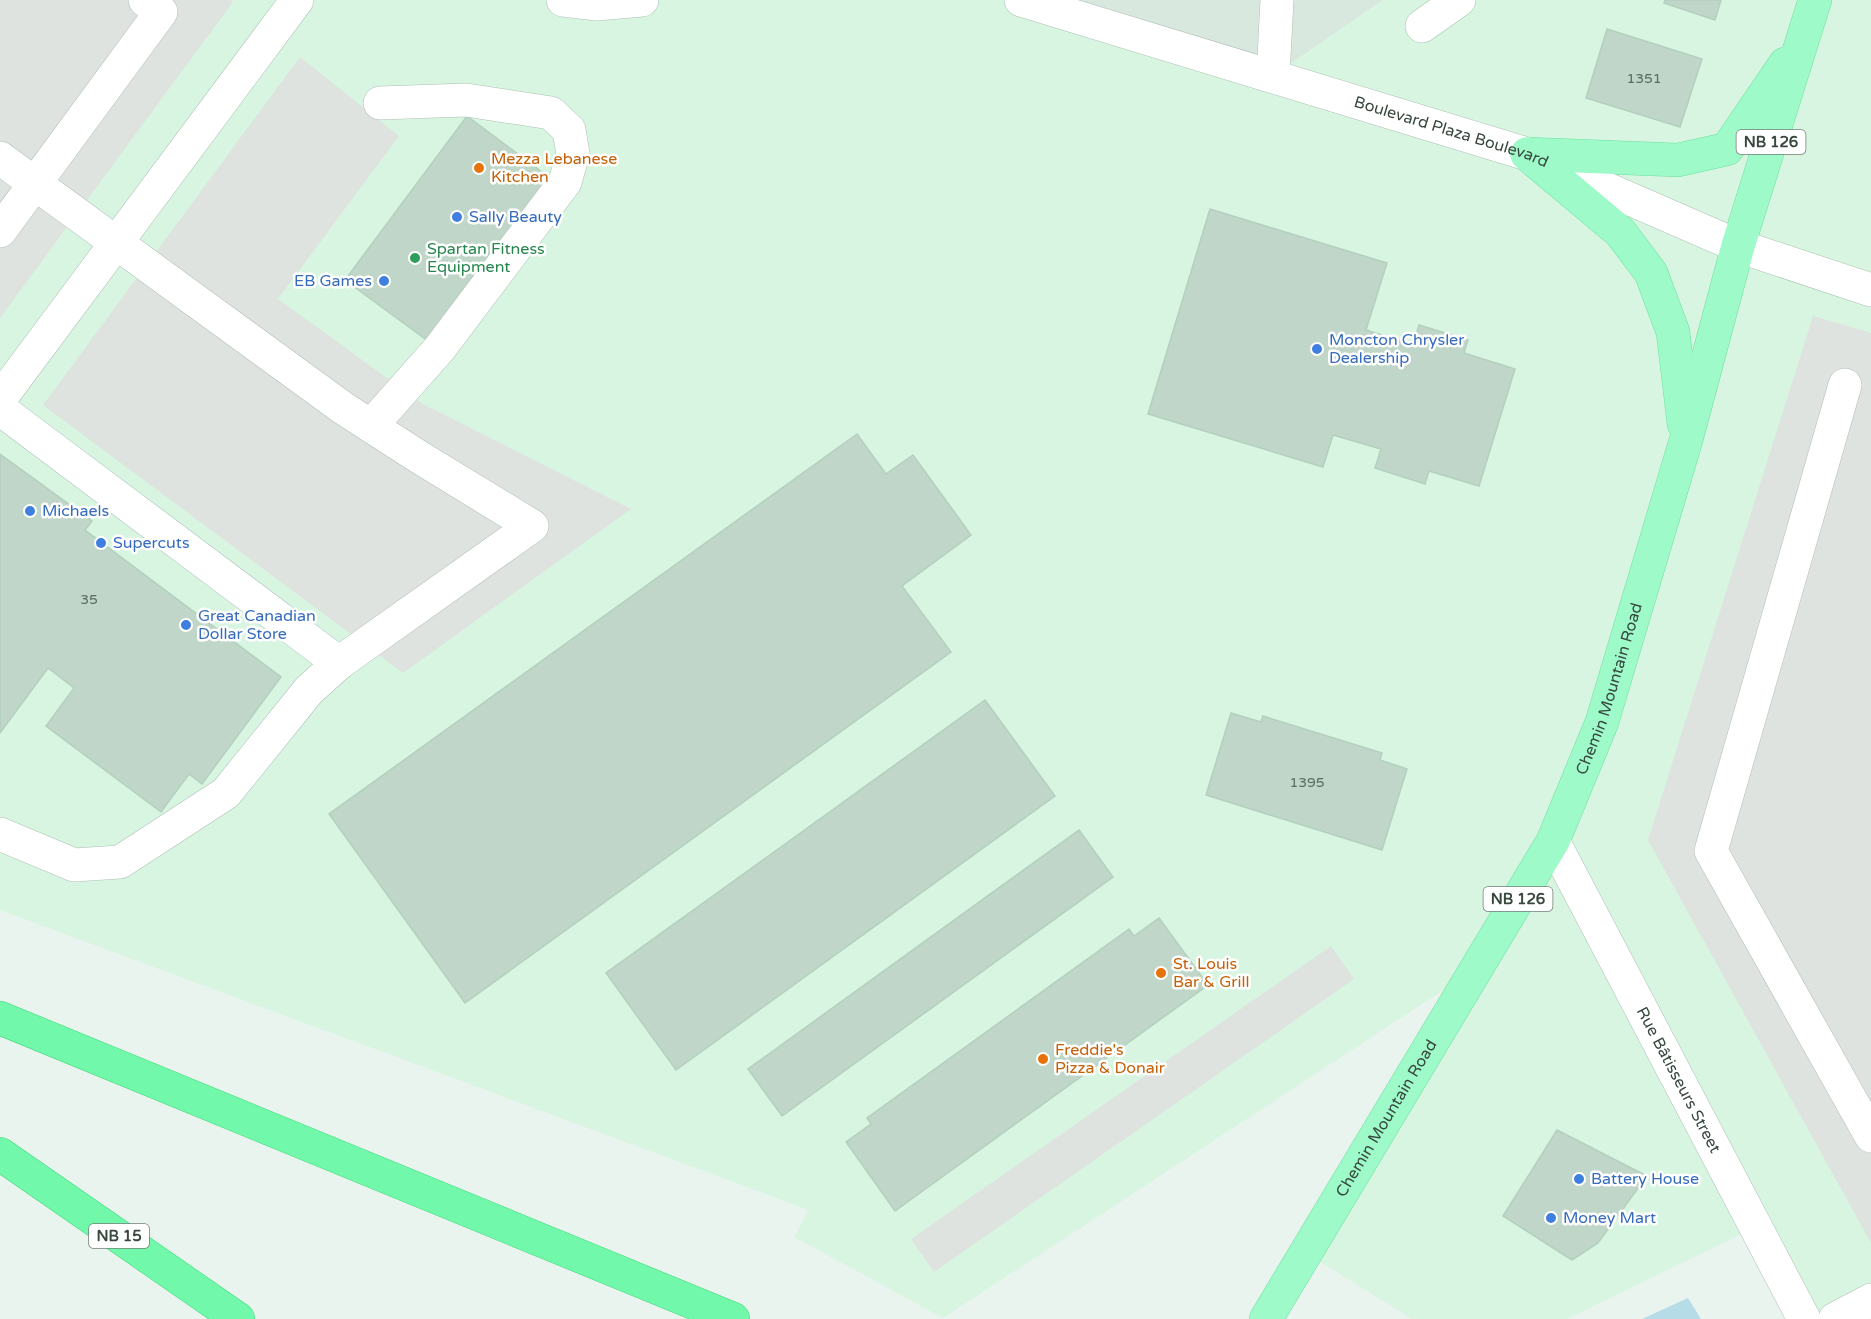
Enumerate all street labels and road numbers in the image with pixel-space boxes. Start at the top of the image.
street label: Boulevard Plaza Boulevard [1352,92,1552,172]
road number: NB 126 [1736,130,1806,154]
street label: Chemin Mountain Road [1571,600,1647,778]
road number: NB 126 [1484,887,1552,911]
street label: Rue Bâtisseurs Street [1632,1004,1725,1157]
street label: Chemin Mountain Road [1332,1036,1441,1201]
road number: NB 15 [89,1224,149,1248]

